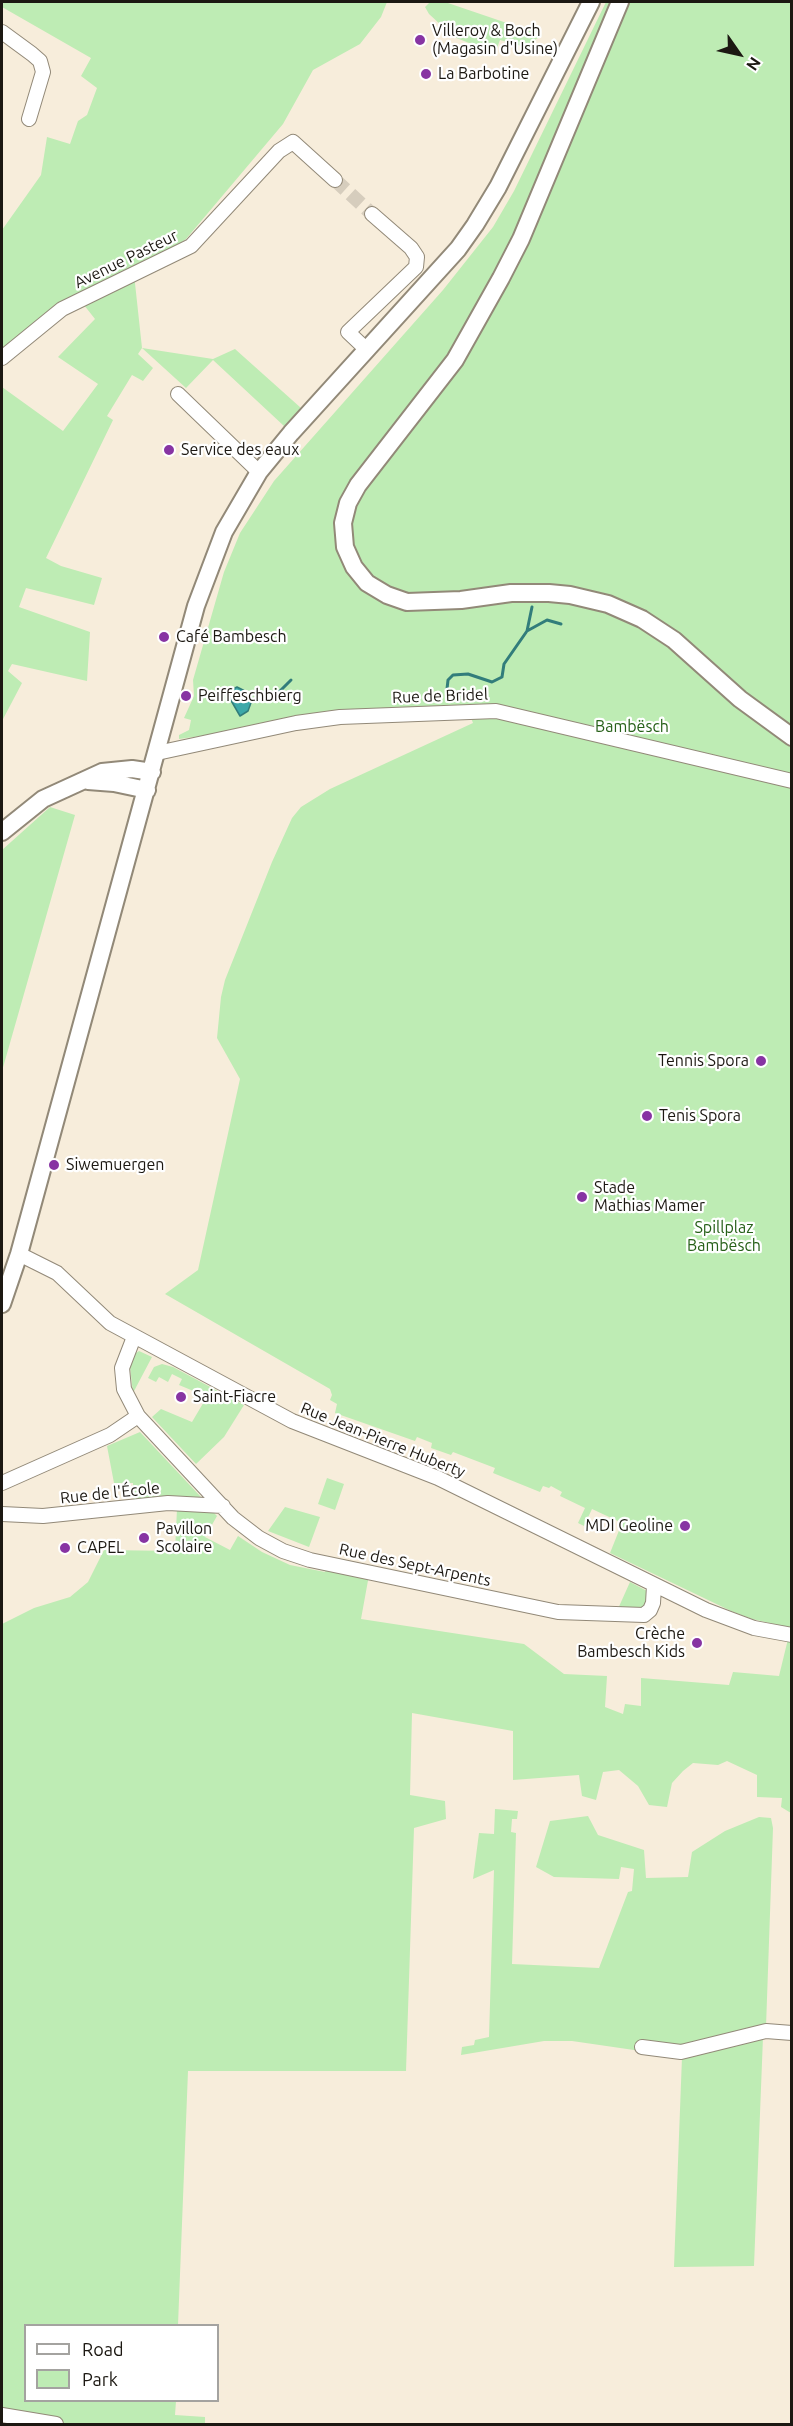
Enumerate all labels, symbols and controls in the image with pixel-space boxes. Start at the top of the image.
place label: Villeroy & Boch (Magasin d'Usine) [432,21,558,59]
north arrow [709,24,769,84]
marker: Villeroy & Boch (Magasin d'Usine) [413,33,427,47]
text: N [743,54,765,74]
place label: La Barbotine [438,64,529,84]
marker: La Barbotine [419,67,433,81]
street label: Avenue Pasteur [71,226,181,292]
place label: Service des eaux [181,440,299,460]
marker: Service des eaux [162,443,176,457]
place label: Café Bambesch [176,627,287,647]
marker: Café Bambesch [157,630,171,644]
street label: Rue de Bridel [392,685,488,707]
place label: Peiffeschbierg [198,686,302,706]
marker: Peiffeschbierg [179,689,193,703]
park label: Bambësch [595,717,669,737]
place label: Tennis Spora [658,1051,749,1071]
marker: Tennis Spora [754,1054,768,1068]
place label: Tenis Spora [659,1106,741,1126]
marker: Tenis Spora [640,1109,654,1123]
place label: Siwemuergen [66,1155,164,1175]
marker: Siwemuergen [47,1158,61,1172]
place label: Stade Mathias Mamer [594,1178,705,1216]
marker: Stade Mathias Mamer [575,1190,589,1204]
park label: Spillplaz Bambësch [687,1218,761,1256]
place label: Saint-Fiacre [193,1387,276,1407]
marker: Saint-Fiacre [174,1390,188,1404]
street label: Rue Jean-Pierre Huberty [298,1398,468,1482]
street label: Rue de l'École [59,1478,161,1508]
place label: MDI Geoline [585,1516,673,1536]
place label: Pavillon Scolaire [156,1519,212,1557]
marker: MDI Geoline [678,1519,692,1533]
marker: Pavillon Scolaire [137,1531,151,1545]
place label: CAPEL [77,1538,124,1558]
street label: Rue des Sept-Arpents [337,1540,493,1590]
marker: CAPEL [58,1541,72,1555]
place label: Crèche Bambesch Kids [577,1624,685,1662]
marker: Crèche Bambesch Kids [690,1636,704,1650]
legend [24,2324,219,2402]
text: Road [82,2339,124,2359]
text: Park [82,2369,118,2389]

